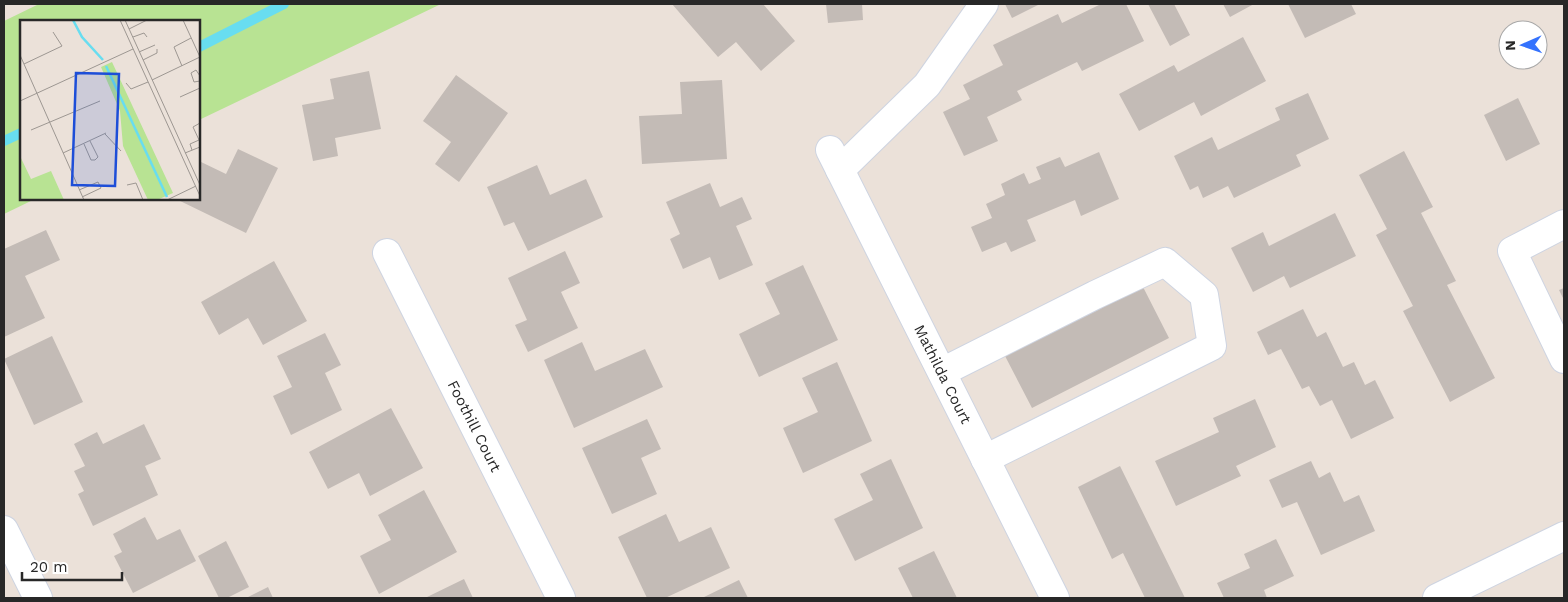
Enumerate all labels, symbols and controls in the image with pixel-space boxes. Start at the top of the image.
inset map [20,20,200,200]
north arrow [1498,20,1548,70]
text: N [1502,40,1518,51]
street label: Mathilda Court [910,322,975,427]
street label: Foothill Court [444,377,505,476]
scale bar [22,550,122,582]
text: 20 m [30,558,68,576]

